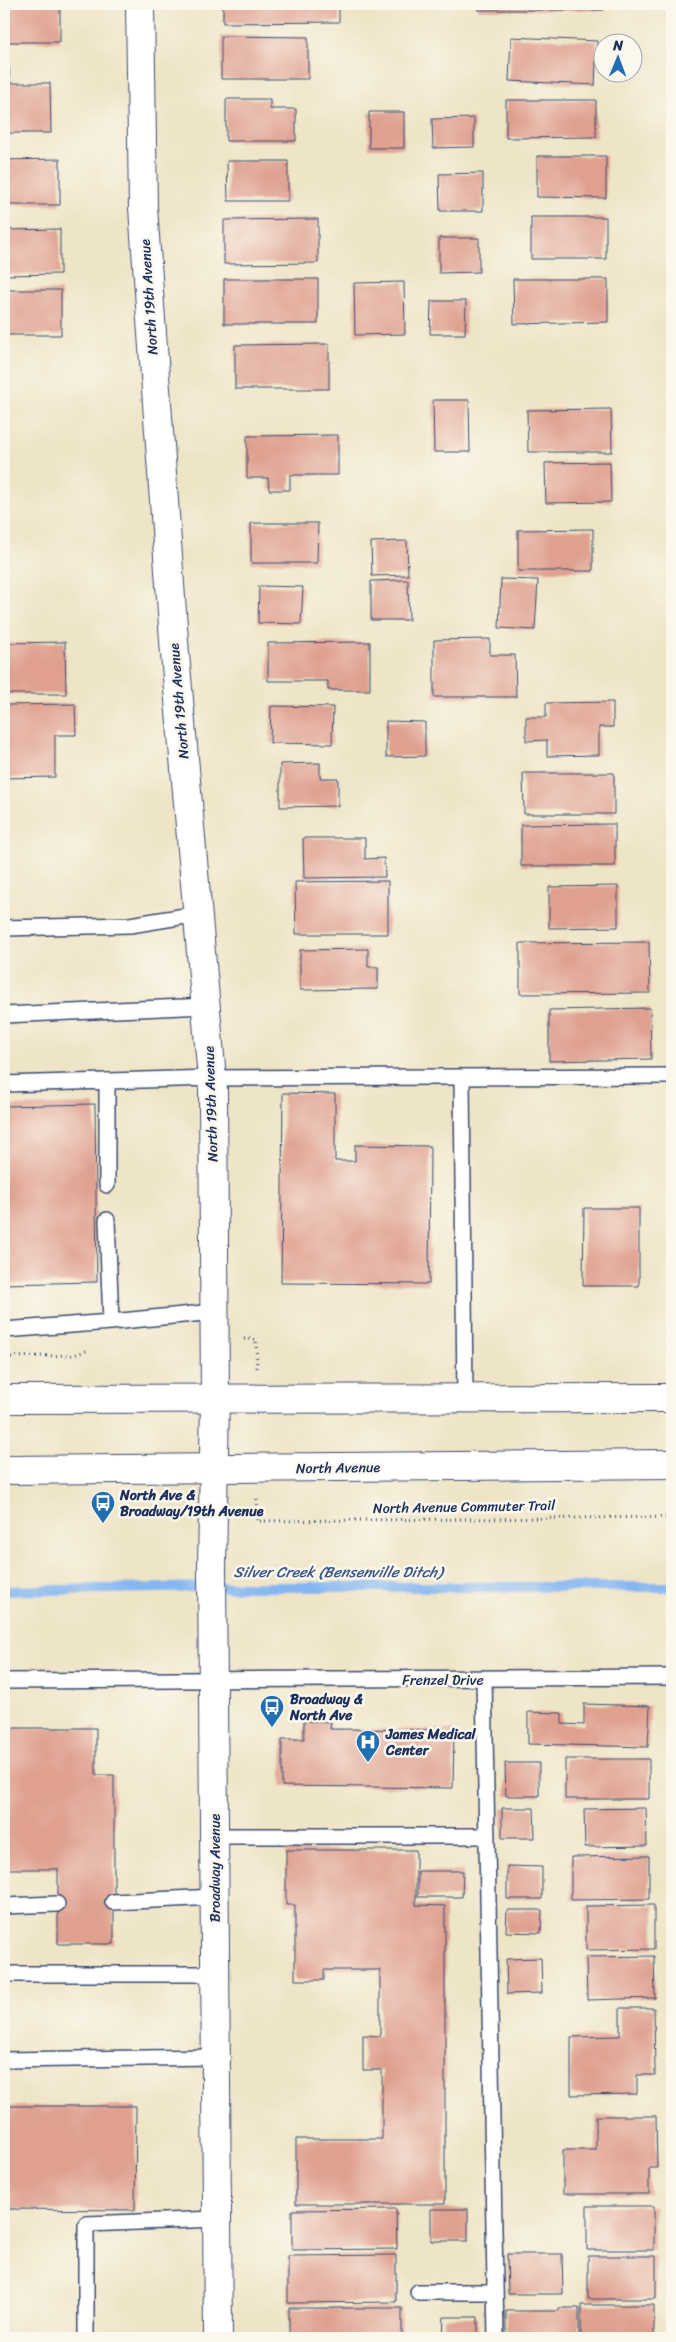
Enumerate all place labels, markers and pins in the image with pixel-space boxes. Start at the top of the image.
place label: North Ave & Broadway/19th Avenue [119,1483,264,1524]
bus stop icon: North Ave & Broadway/19th Avenue [90,1490,116,1524]
place label: Broadway & North Ave [289,1687,363,1728]
bus stop icon: Broadway & North Ave [259,1694,285,1728]
place label: James Medical Center [385,1722,477,1763]
hospital icon: James Medical Center [355,1729,381,1763]

